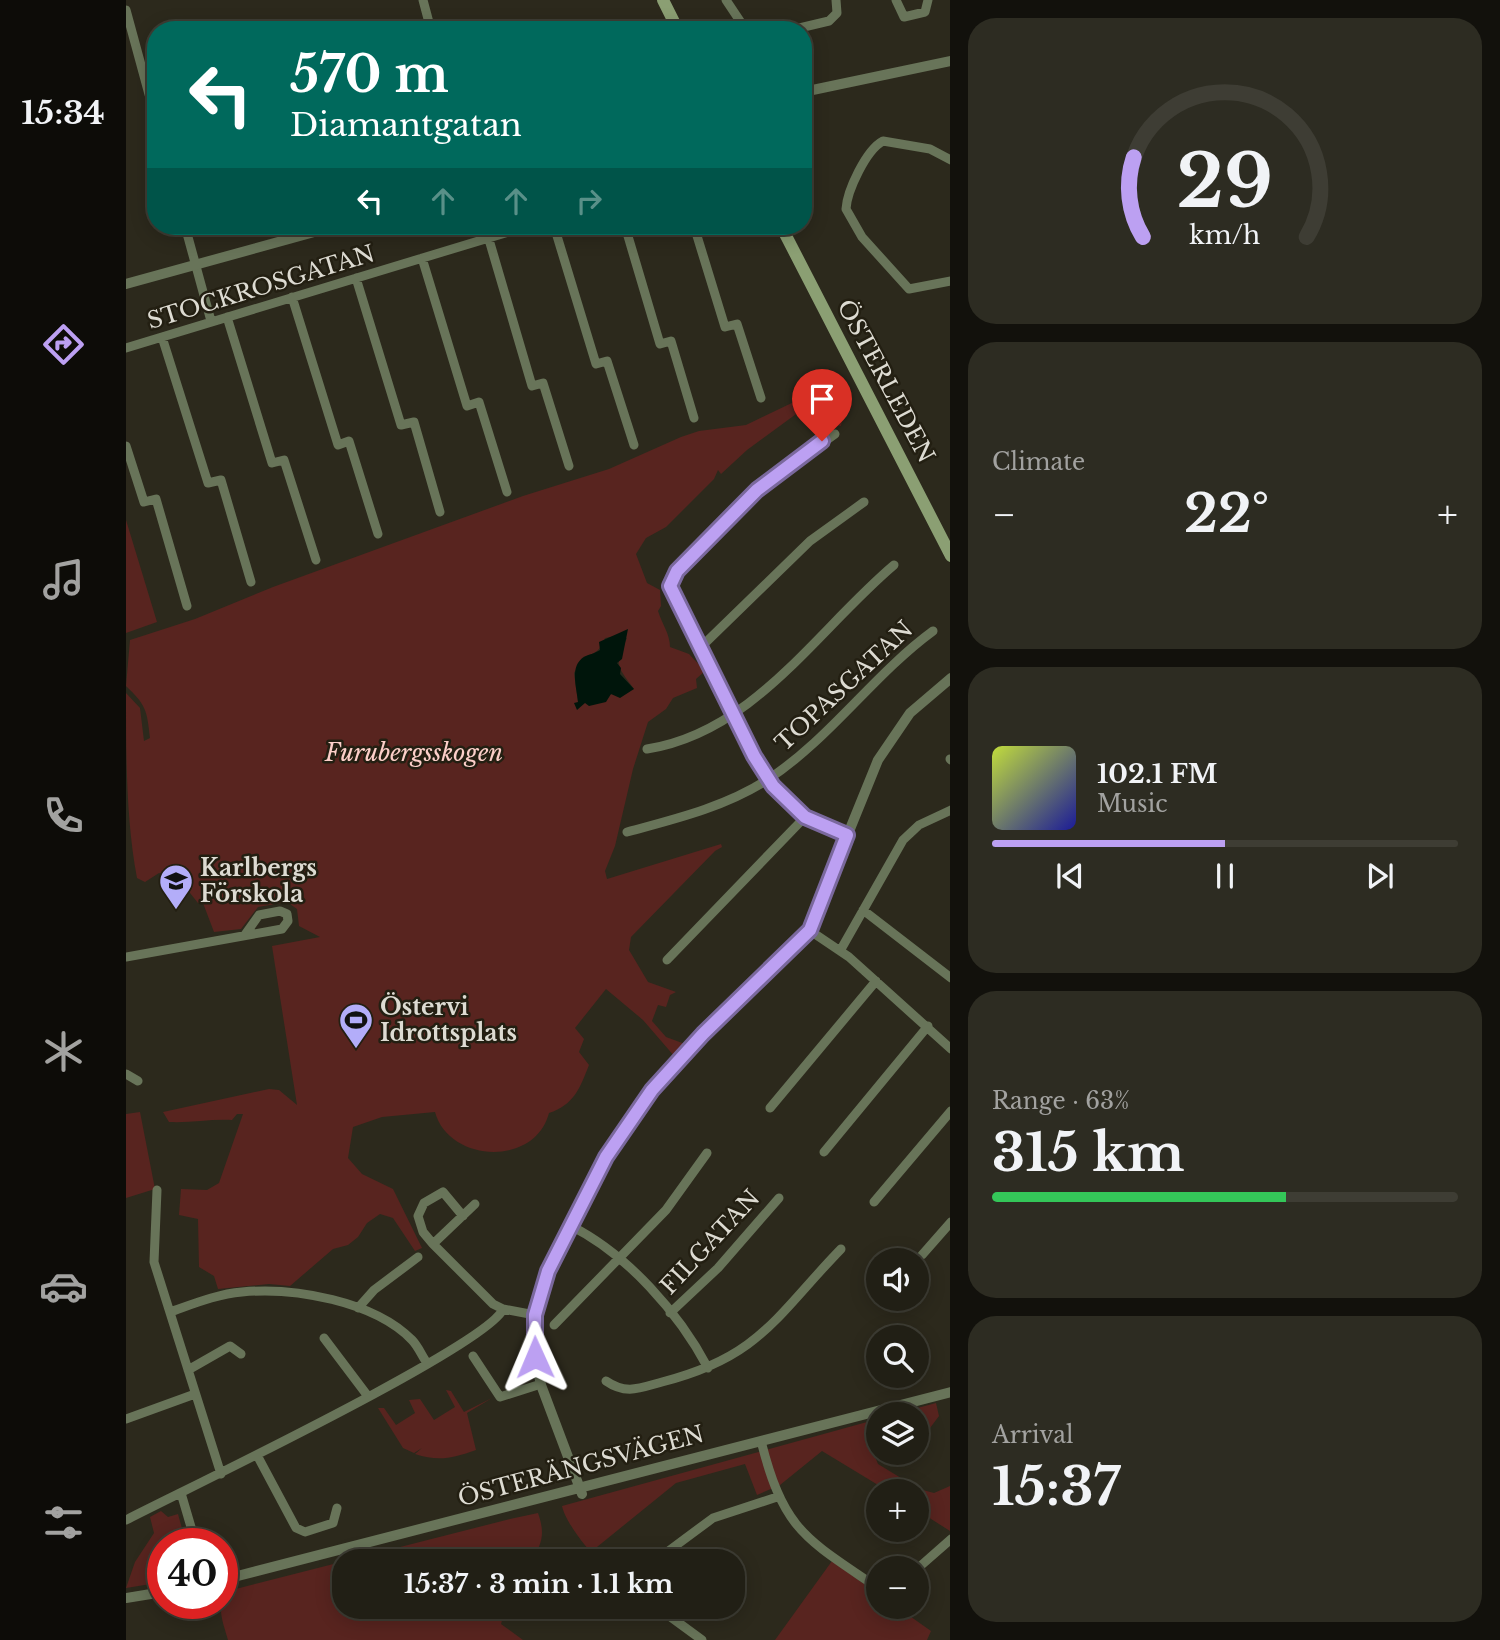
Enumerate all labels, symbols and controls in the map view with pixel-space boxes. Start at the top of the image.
text: 570 m [290,44,449,105]
icon: left [175,49,266,140]
text: 15:34 [21,93,105,133]
text: Diamantgatan [290,105,522,145]
text: 29 [1177,137,1273,228]
icon: left [351,182,389,220]
icon: ahead [424,182,462,220]
icon: ahead [497,182,535,220]
icon: right [570,182,608,220]
text: km/h [1190,220,1260,251]
street label: STOCKROSGATAN [144,239,378,335]
street label: ÖSTERLEDEN [831,294,942,467]
icon: directions [39,320,88,369]
pin [792,369,852,441]
icon: arrive [803,380,841,418]
text: Climate [992,448,1085,476]
text: 22° [1184,482,1269,546]
text: − [992,491,1016,538]
text: + [1437,491,1458,538]
icon: music [39,555,88,604]
street label: TOPASGATAN [769,615,919,757]
park label: Furubergsskogen [324,739,503,767]
text: 102.1 FM [1097,758,1218,790]
text: Music [1097,790,1168,818]
icon: phone [39,791,88,840]
place label: Karlbergs Förskola [200,854,317,908]
icon: previous [1051,857,1089,895]
icon: pause [1206,857,1244,895]
icon: next [1361,857,1399,895]
school or university icon: Karlbergs Förskola [157,862,195,911]
place label: Östervi Idrottsplats [380,992,517,1047]
sports icon: Östervi Idrottsplats [337,1001,375,1050]
icon: climate [39,1027,88,1076]
text: Range · 63% [992,1087,1130,1115]
text: 315 km [992,1121,1185,1185]
street label: FILGATAN [654,1184,766,1300]
map controls [866,1248,929,1619]
button: sound [866,1248,929,1311]
icon: car [39,1262,88,1311]
position arrow [498,1320,572,1394]
button: search [866,1325,929,1388]
button: layers [866,1402,929,1465]
street label: ÖSTERÄNGSVÄGEN [455,1419,707,1512]
text: Arrival [992,1421,1073,1449]
text: 15:37 [992,1455,1120,1519]
button: + [866,1479,929,1542]
icon: filters [39,1498,88,1547]
speed limit sign: 40 [147,1528,238,1619]
button: − [866,1556,929,1619]
text: 15:37 · 3 min · 1.1 km [404,1568,673,1600]

